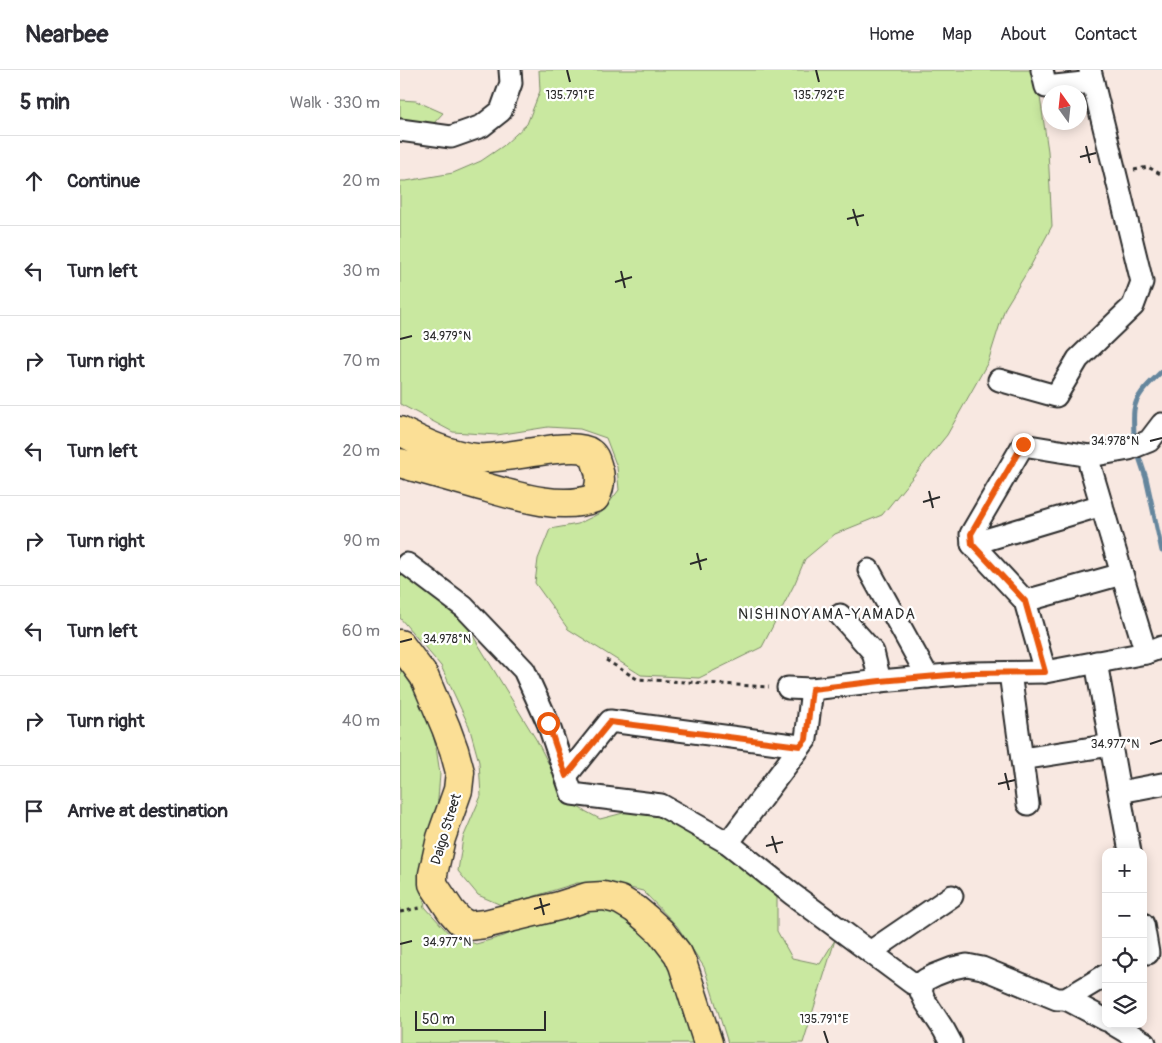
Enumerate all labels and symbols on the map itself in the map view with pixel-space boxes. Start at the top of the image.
north arrow [1042,85,1087,130]
text: 135.791°E [545,88,595,103]
text: 135.792°E [793,88,845,103]
text: 34.979°N [423,329,471,344]
route end [1012,433,1035,456]
text: 34.978°N [1091,434,1139,449]
district label: NISHINOYAMA-YAMADA [738,605,916,624]
text: 34.978°N [423,632,471,647]
route start [537,712,560,735]
text: 34.977°N [1091,737,1139,752]
street label: Daigo Street [427,791,465,867]
text: 34.977°N [423,935,471,950]
scale bar [415,1008,546,1031]
text: 135.791°E [799,1012,849,1027]

